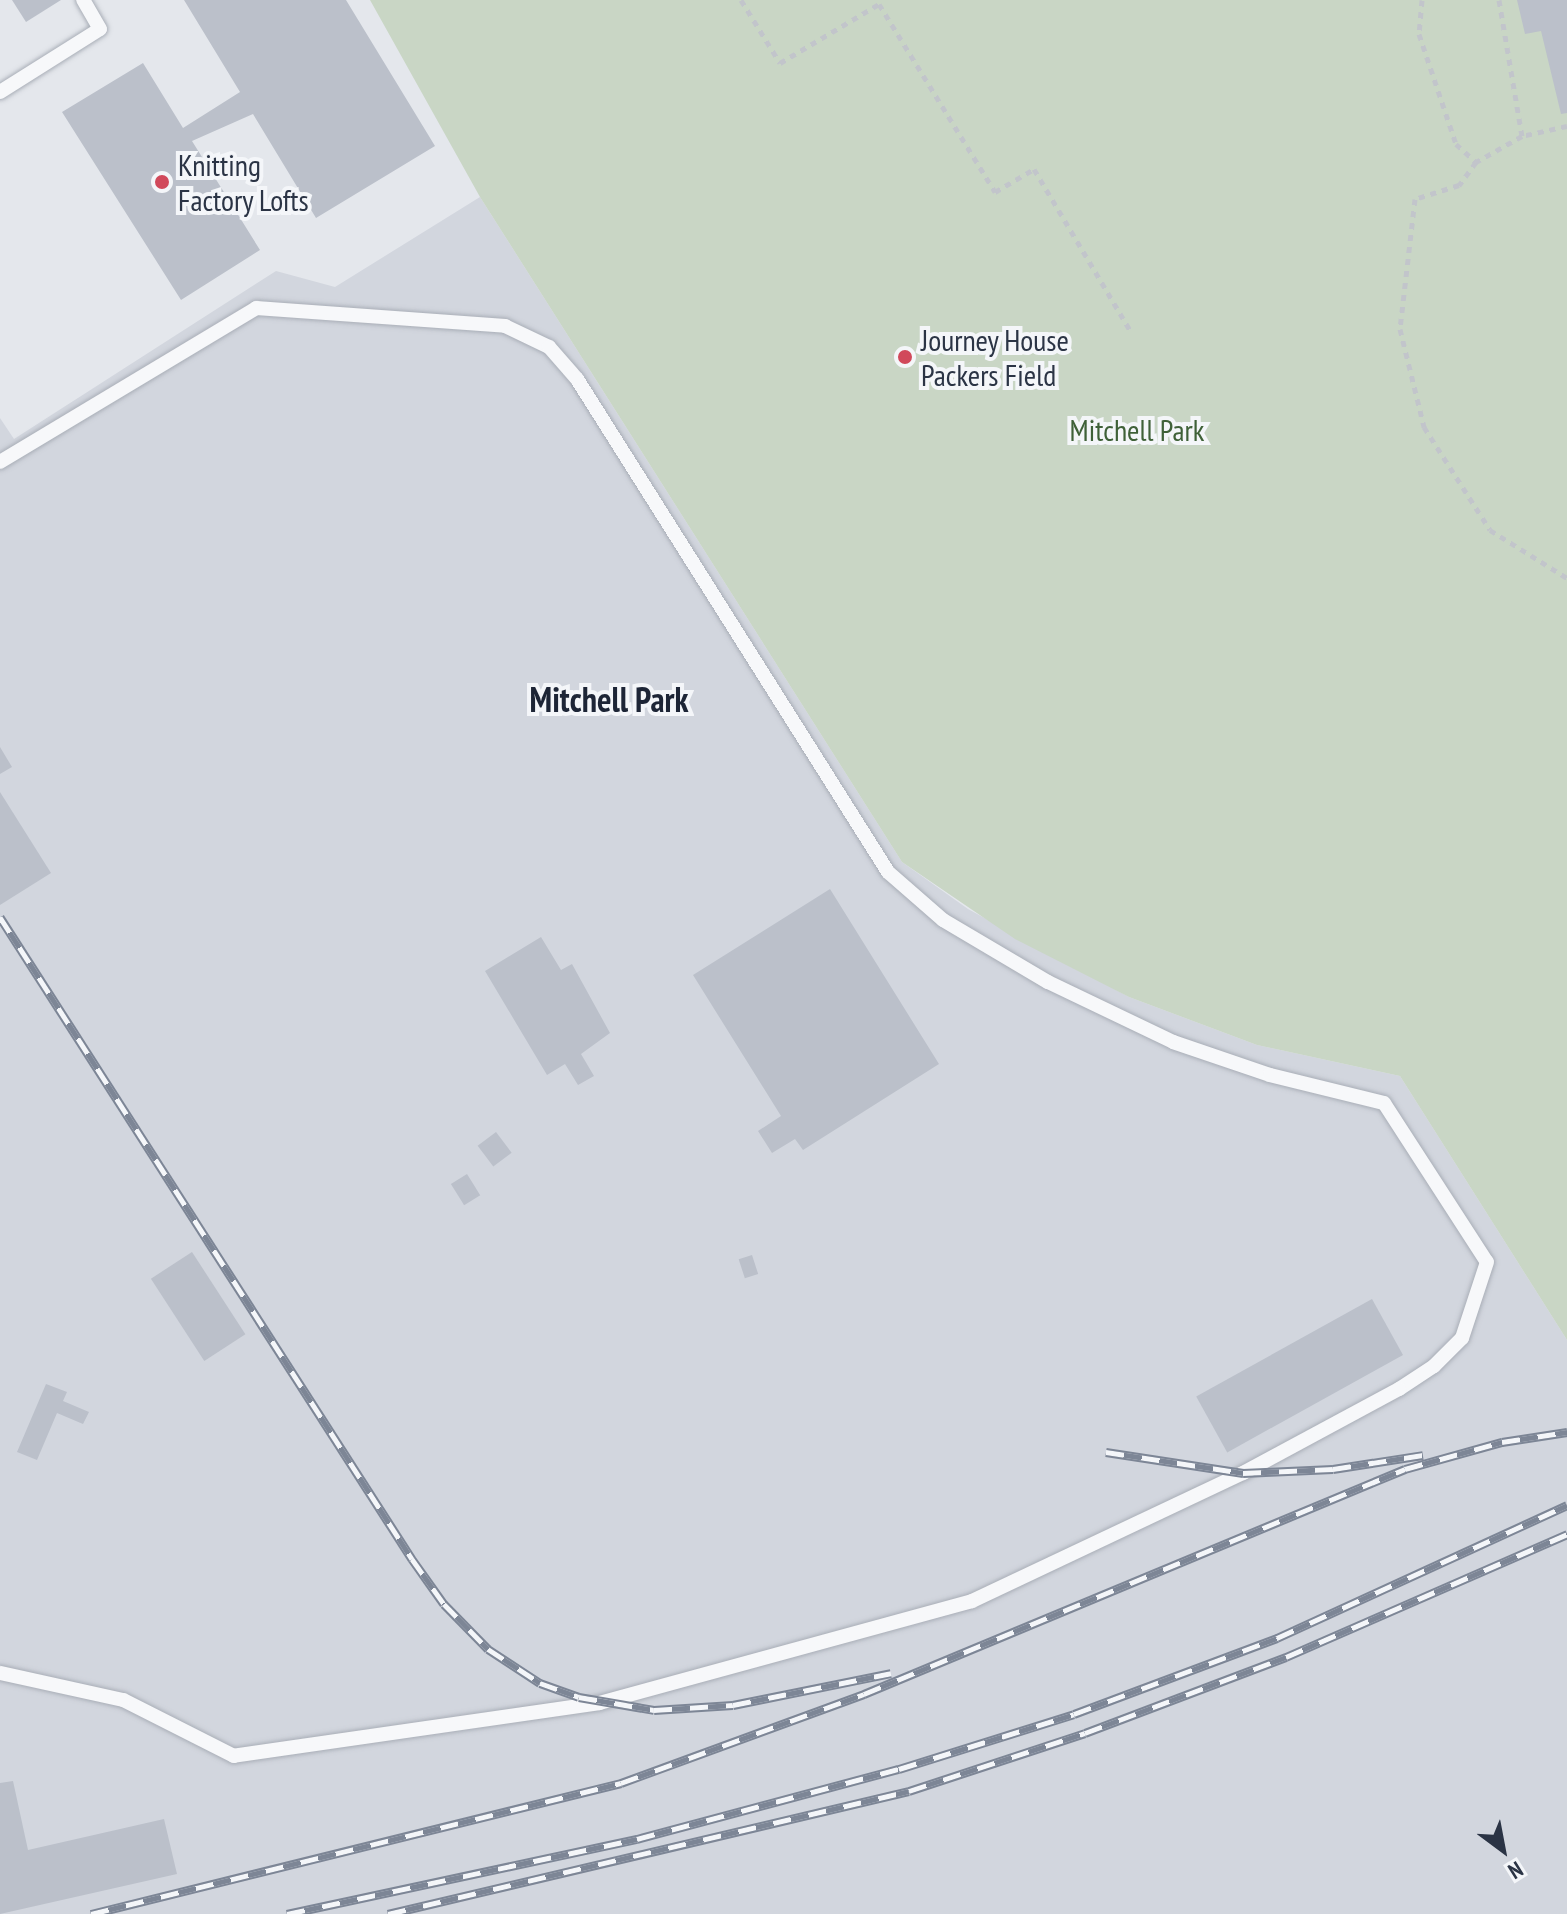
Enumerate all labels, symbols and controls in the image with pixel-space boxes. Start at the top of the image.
place label: Knitting Factory Lofts [178,147,309,218]
marker: Knitting Factory Lofts [153,173,171,191]
place label: Journey House Packers Field [921,322,1070,392]
marker: Journey House Packers Field [896,348,914,366]
park label: Mitchell Park [1070,412,1204,448]
district label: Mitchell Park [530,680,688,720]
north arrow [1463,1810,1543,1890]
text: N [1503,1855,1528,1885]

